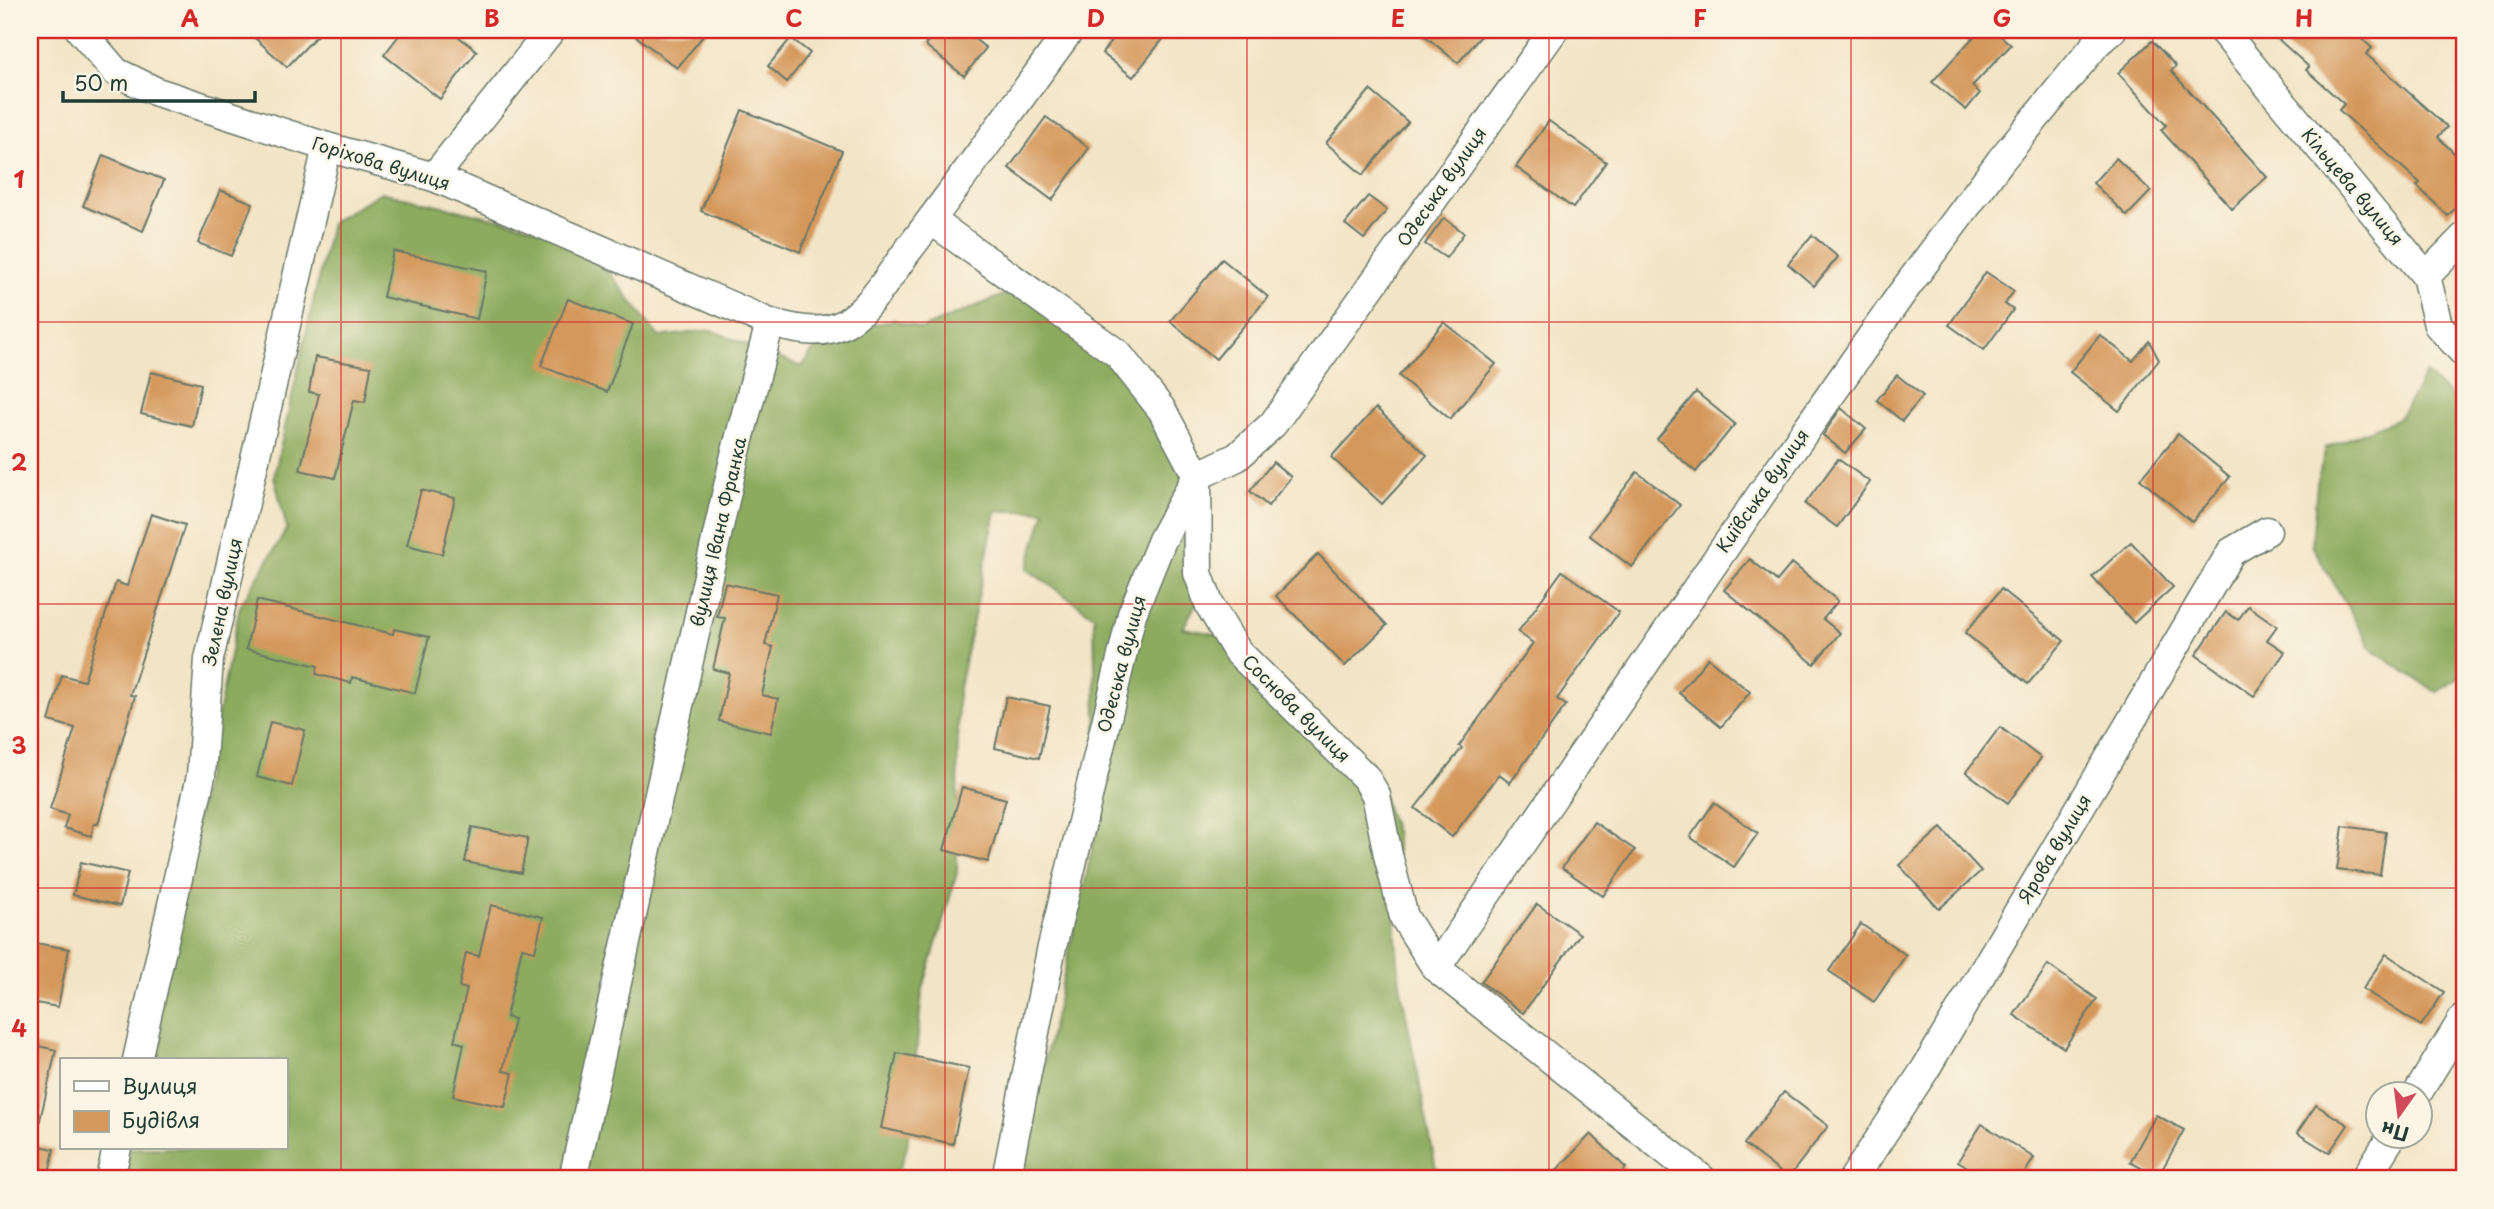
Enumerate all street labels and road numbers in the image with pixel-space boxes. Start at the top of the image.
street label: Одеська вулиця [1389,121,1492,252]
street label: Кільцева вулиця [2296,121,2411,251]
street label: Горіхова вулиця [309,129,454,196]
street label: Київська вулиця [1709,423,1815,558]
street label: вулиця Івана Франка [683,433,753,629]
street label: Зелена вулиця [195,535,248,668]
street label: Одеська вулиця [1089,592,1152,735]
street label: Соснова вулиця [1237,648,1357,768]
street label: Ярова вулиця [2010,788,2097,908]

